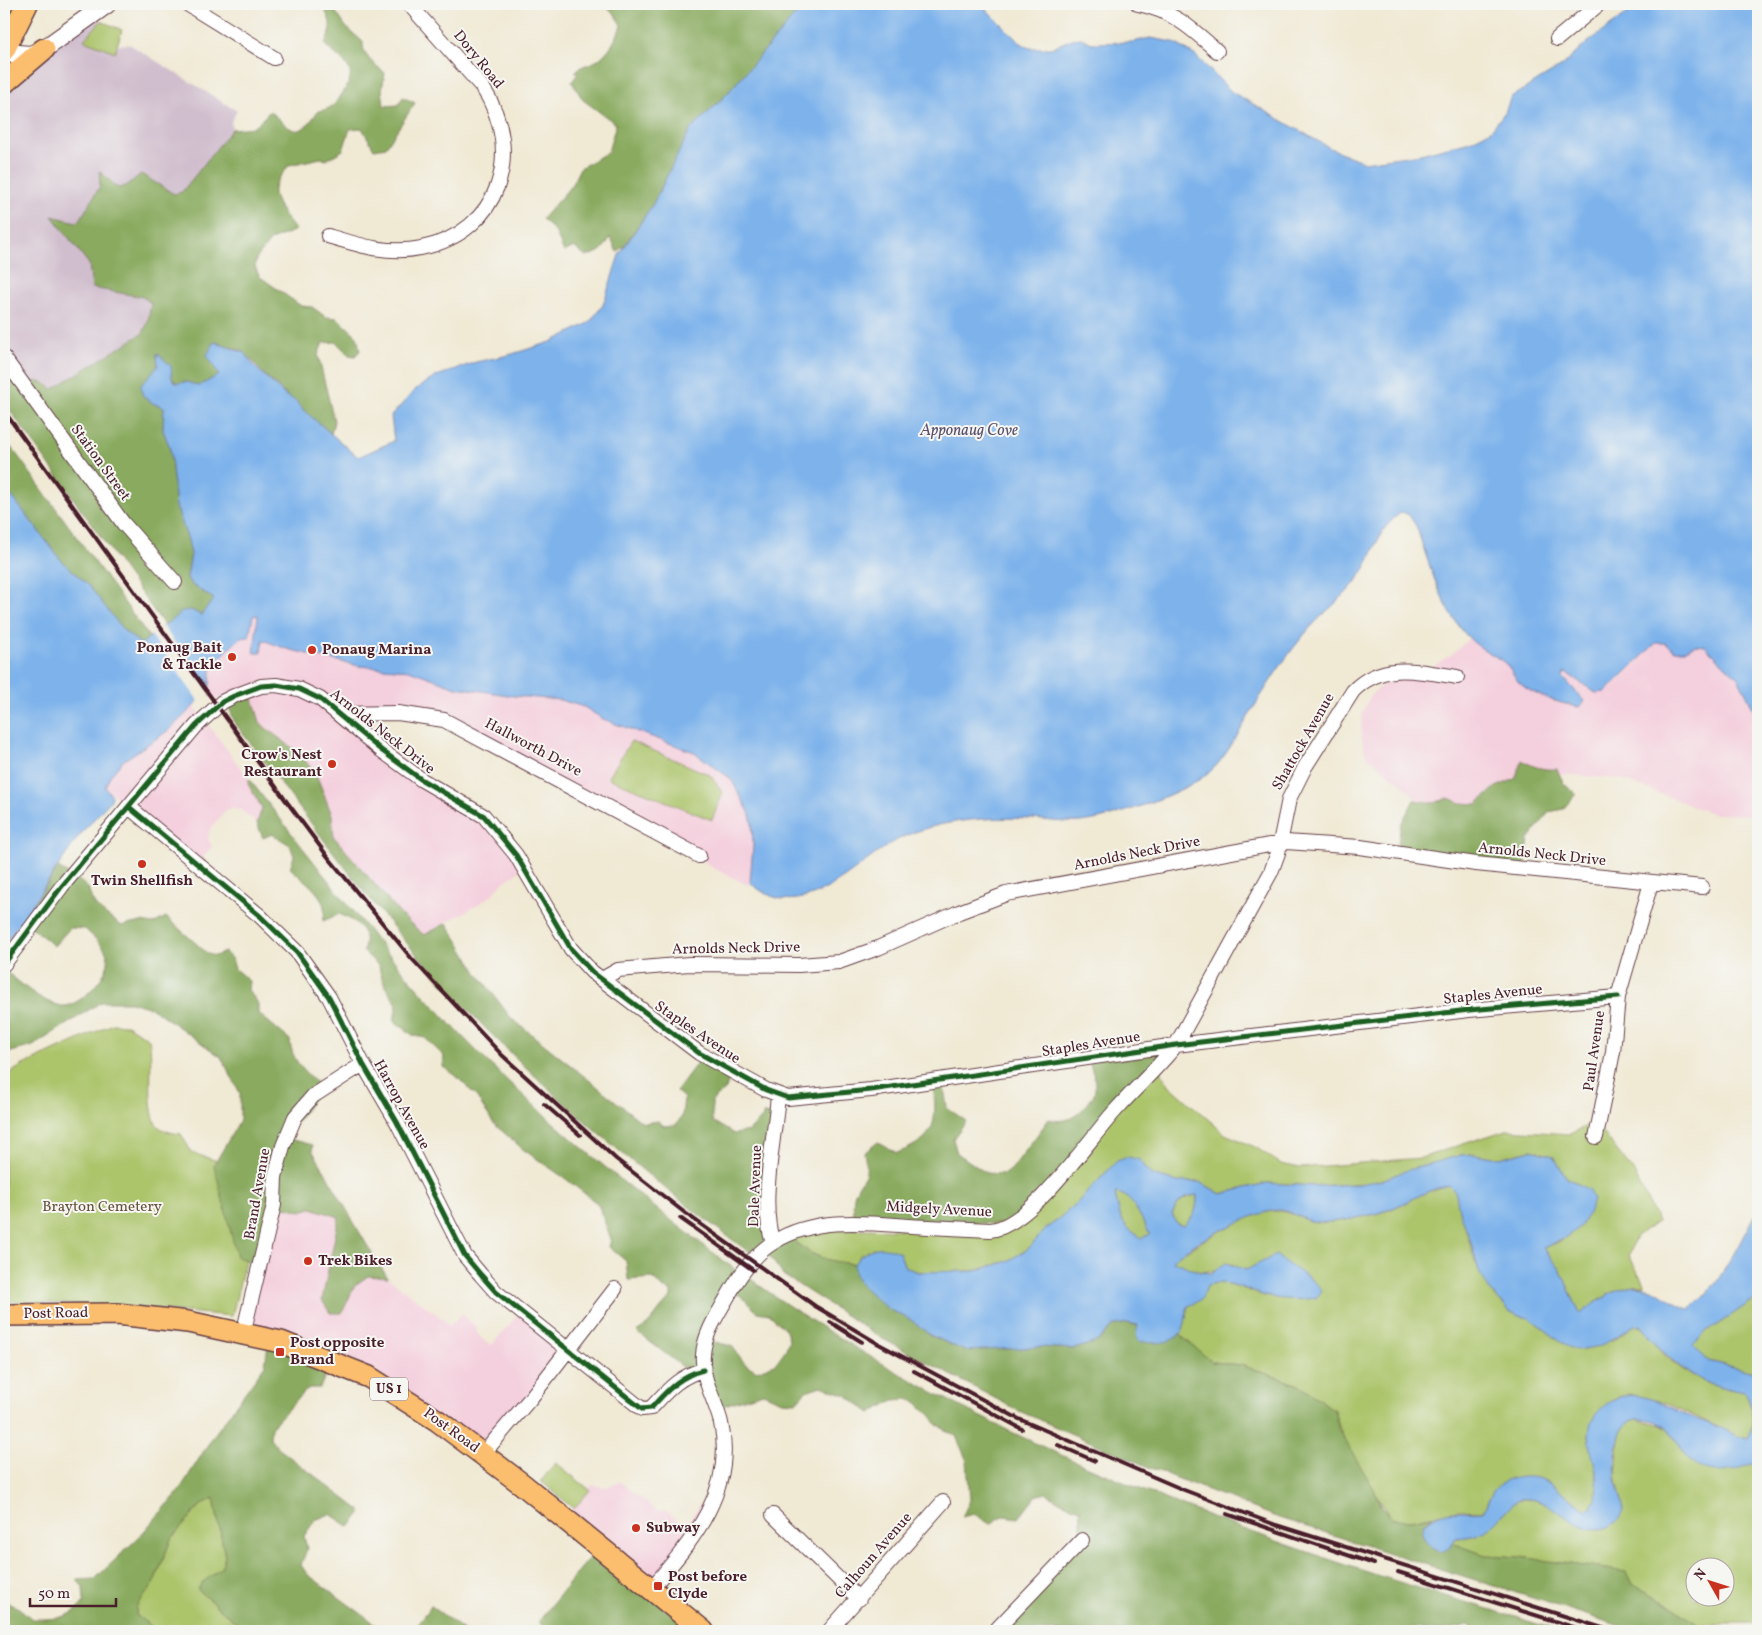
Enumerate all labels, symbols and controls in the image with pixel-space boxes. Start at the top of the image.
street label: Dory Road [448,26,508,94]
street label: Station Street [65,420,135,506]
water label: Apponaug Cove [919,420,1018,442]
place label: Ponaug Bait & Tackle [137,638,222,676]
place label: Ponaug Marina [322,640,431,661]
marker: Ponaug Marina [306,644,318,656]
marker: Ponaug Bait & Tackle [226,651,238,663]
street label: Arnolds Neck Drive [325,684,439,780]
street label: Shattock Avenue [1268,689,1340,795]
street label: Hallworth Drive [481,714,585,782]
place label: Crow's Nest Restaurant [241,745,322,783]
marker: Crow's Nest Restaurant [326,758,338,770]
street label: Arnolds Neck Drive [1072,831,1202,877]
street label: Arnolds Neck Drive [1477,838,1607,872]
marker: Twin Shellfish [136,858,148,870]
place label: Twin Shellfish [91,871,193,892]
street label: Arnolds Neck Drive [672,937,800,961]
street label: Staples Avenue [1442,979,1544,1011]
street label: Staples Avenue [650,996,744,1070]
street label: Paul Avenue [1579,1009,1611,1093]
street label: Staples Avenue [1040,1027,1142,1063]
street label: Harrop Avenue [368,1056,434,1154]
street label: Dale Avenue [744,1145,768,1227]
street label: Brand Avenue [240,1147,276,1241]
park label: Brayton Cemetery [42,1197,162,1218]
street label: Midgely Avenue [886,1197,992,1223]
place label: Trek Bikes [318,1251,393,1272]
marker: Trek Bikes [302,1255,314,1267]
street label: Post Road [23,1303,89,1325]
place label: Post opposite Brand [290,1333,385,1371]
marker: Post opposite Brand [274,1346,286,1358]
road number: US 1 [370,1378,408,1400]
street label: Post Road [419,1403,483,1459]
street label: Calhoun Avenue [831,1508,917,1604]
place label: Subway [646,1518,701,1539]
marker: Subway [630,1522,642,1534]
north arrow [1684,1558,1734,1608]
text: N [1690,1565,1712,1585]
place label: Post before Clyde [668,1567,747,1605]
scale bar [30,1575,116,1607]
marker: Post before Clyde [652,1580,664,1592]
text: 50 m [38,1584,70,1605]

